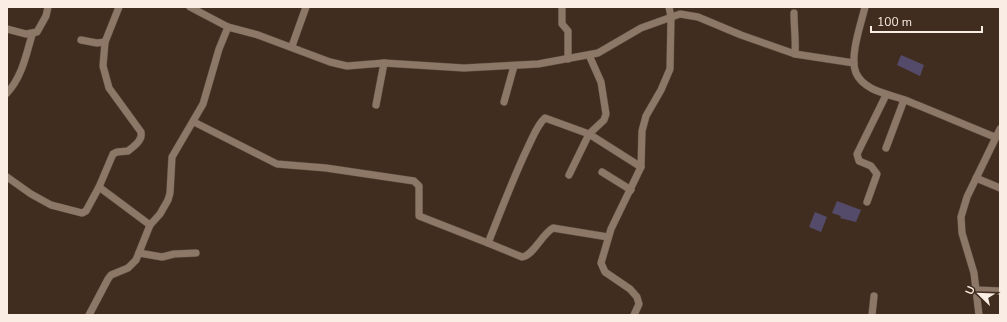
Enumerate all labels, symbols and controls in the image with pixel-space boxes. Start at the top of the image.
scale bar [871,8,982,34]
text: 100 m [877,14,912,30]
north arrow [959,274,999,314]
text: U [962,284,979,297]

